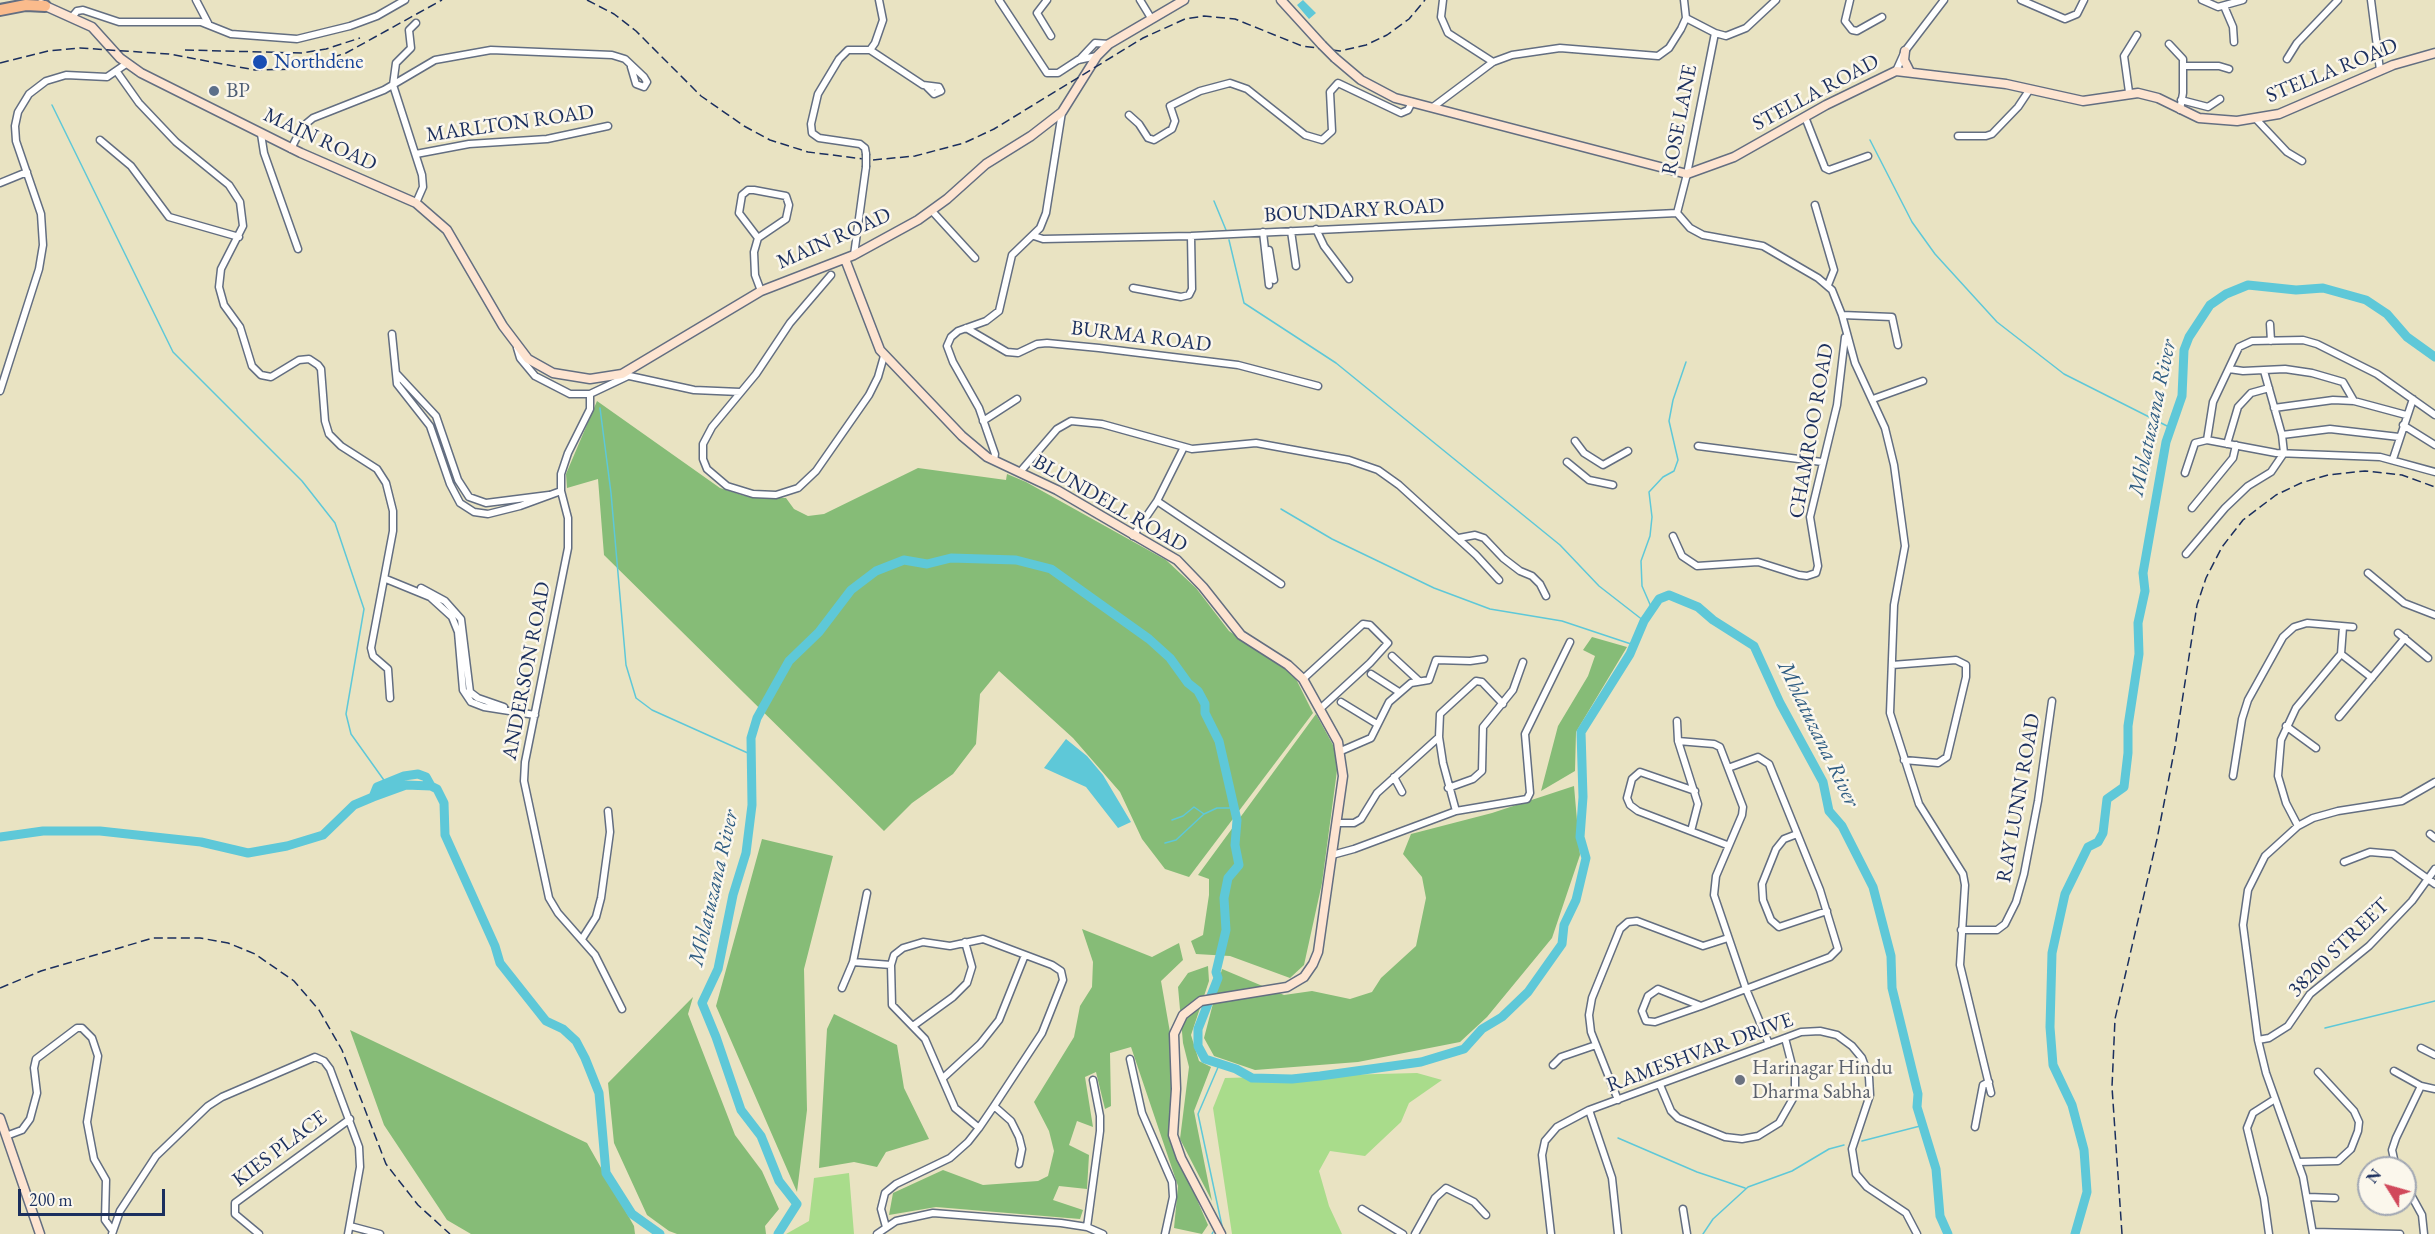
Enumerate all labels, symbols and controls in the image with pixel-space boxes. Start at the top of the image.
street label: STELLA ROAD [2263,33,2401,109]
place label: Northdene [274,49,364,75]
street label: STELLA ROAD [1748,49,1884,137]
marker: Northdene [251,53,269,71]
street label: ROSE LANE [1657,63,1703,177]
place label: BP [226,78,250,104]
marker: BP [207,84,221,98]
street label: MARLTON ROAD [424,100,596,148]
street label: MAIN ROAD [259,103,381,177]
street label: BOUNDARY ROAD [1263,194,1445,228]
street label: MAIN ROAD [773,203,895,275]
street label: BURMA ROAD [1069,316,1213,358]
water label: Mhlatuzana River [2124,337,2182,499]
street label: CHAMROO ROAD [1784,341,1840,521]
street label: BLUNDELL ROAD [1028,450,1192,558]
street label: ANDERSON ROAD [497,580,557,762]
water label: Mhlatuzana River [1771,657,1865,811]
street label: RAY LUNN ROAD [1992,712,2046,884]
water label: Mhlatuzana River [683,807,745,969]
street label: 38200 STREET [2283,893,2395,1003]
street label: RAMESHVAR DRIVE [1603,1007,1797,1099]
place label: Harinagar Hindu Dharma Sabha [1752,1055,1893,1105]
marker: Harinagar Hindu Dharma Sabha [1733,1073,1747,1087]
street label: KIES PLACE [228,1105,332,1193]
north arrow [2357,1156,2417,1216]
text: N [2362,1165,2386,1188]
scale bar [21,1177,168,1215]
text: 200 m [29,1188,73,1211]

